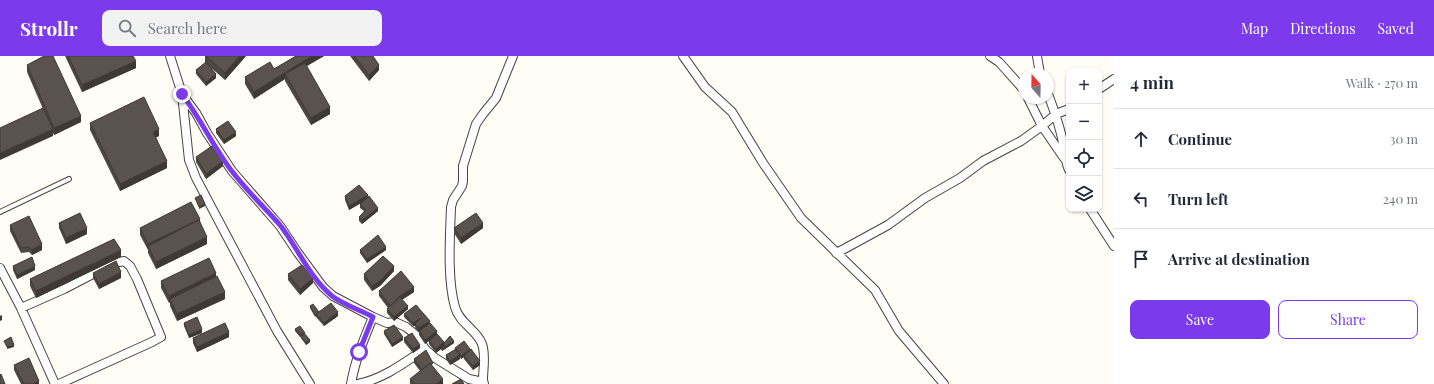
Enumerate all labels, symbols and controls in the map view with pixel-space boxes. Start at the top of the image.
search box [102,10,382,46]
text: Strollr [20,15,78,41]
icon: search [116,17,138,39]
text: Search here [148,18,227,38]
text: Map [1241,19,1268,38]
text: Directions [1290,19,1356,38]
text: Saved [1378,19,1414,38]
north arrow [1018,68,1054,104]
map controls [1066,68,1102,212]
button: + [1066,68,1102,104]
text: 4 min [1130,71,1174,93]
text: Walk · 270 m [1346,74,1418,91]
route end [173,85,191,103]
button: − [1066,104,1102,140]
icon: ahead [1130,128,1152,150]
text: Continue [1168,129,1232,149]
text: 30 m [1390,130,1418,147]
button: locate [1066,140,1102,176]
button: layers [1066,176,1102,212]
icon: left [1130,188,1152,210]
text: Turn left [1168,189,1229,209]
text: 240 m [1383,190,1418,207]
icon: arrive [1130,248,1152,270]
text: Arrive at destination [1168,249,1310,269]
button: Save [1130,300,1270,339]
button: Share [1278,300,1418,339]
route start [350,343,368,361]

